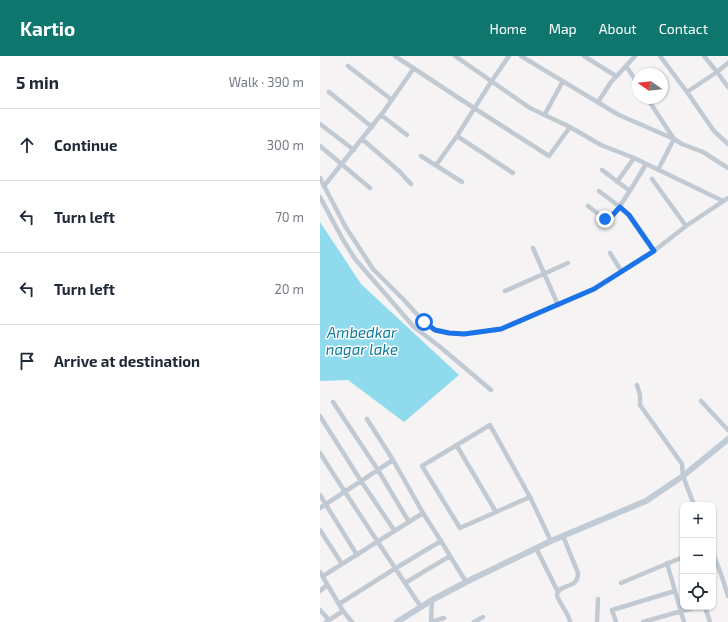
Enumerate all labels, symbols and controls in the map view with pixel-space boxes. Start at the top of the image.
text: Kartio [20,17,75,40]
text: Home [490,20,527,37]
text: Map [549,20,577,37]
text: About [599,20,637,37]
text: Contact [659,20,708,37]
north arrow [632,68,668,104]
text: 5 min [16,72,59,92]
text: Walk · 390 m [229,74,304,90]
icon: ahead [16,134,38,156]
text: Continue [54,136,117,154]
text: 300 m [267,137,304,153]
icon: left [16,206,38,228]
text: Turn left [54,208,115,226]
text: 70 m [275,209,304,225]
route end [596,210,614,228]
icon: left [16,278,38,300]
text: Turn left [54,280,115,298]
text: 20 m [275,281,304,297]
route start [415,313,433,331]
water label: Ambedkar nagar lake [326,323,398,358]
icon: arrive [16,350,38,372]
text: Arrive at destination [54,352,200,370]
map controls [680,502,716,610]
button: + [680,502,716,538]
button: − [680,538,716,574]
button: locate [680,574,716,610]

